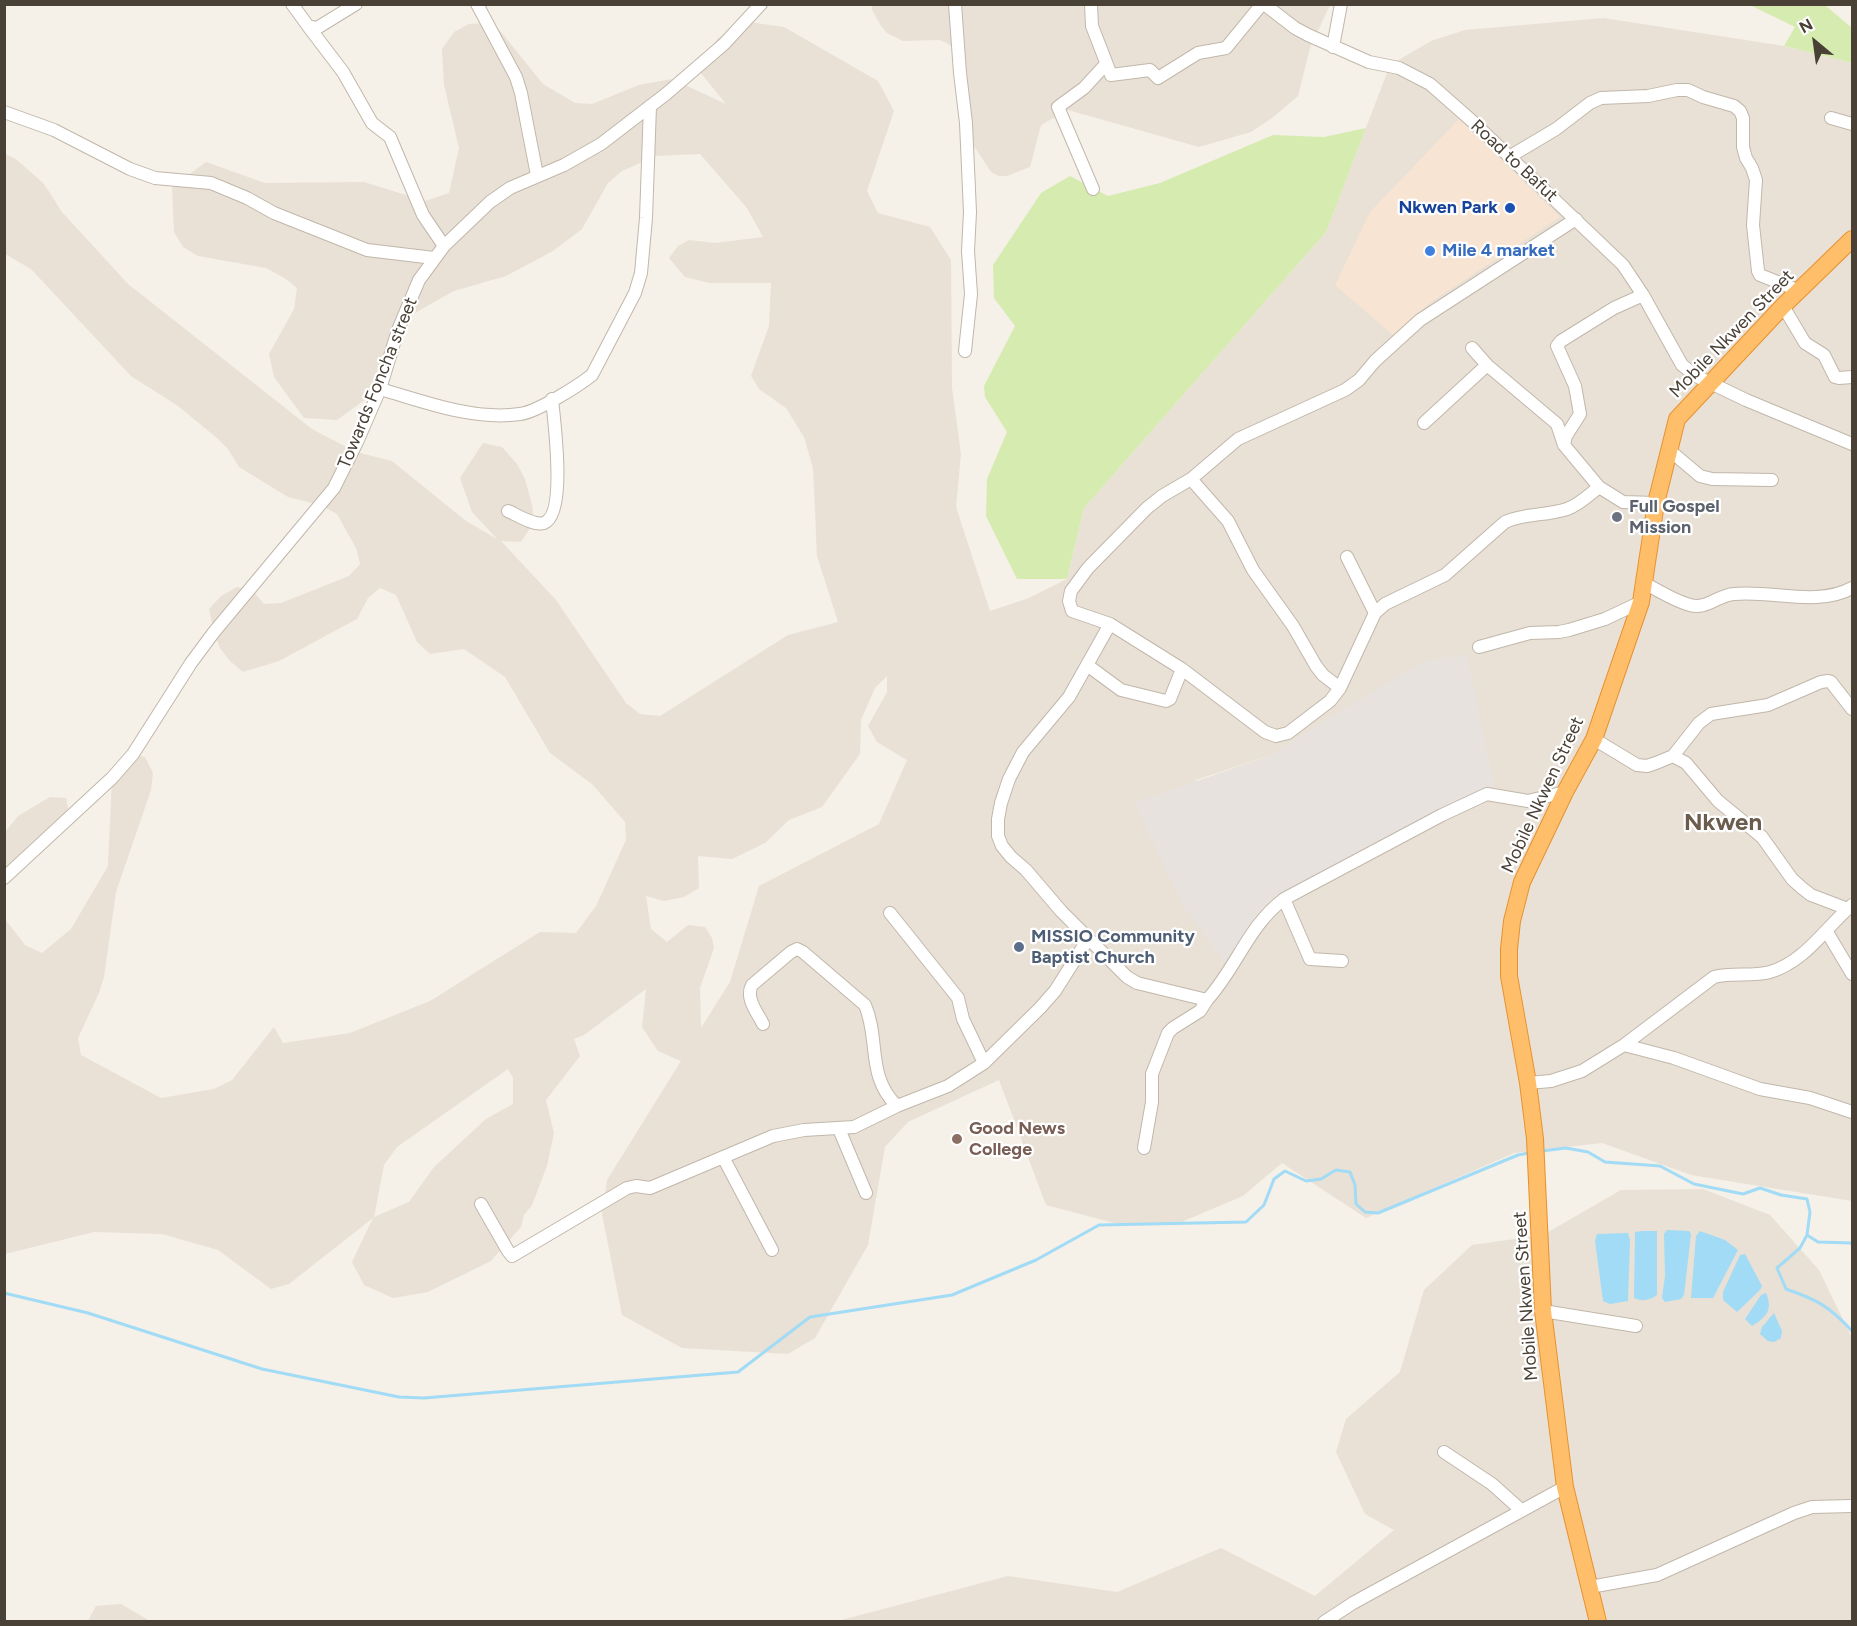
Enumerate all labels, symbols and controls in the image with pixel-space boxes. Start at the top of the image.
north arrow [1785,12,1845,72]
text: N [1796,15,1816,37]
street label: Road to Bafut [1466,115,1562,207]
place label: Nkwen Park [1398,197,1498,219]
marker: Nkwen Park [1503,201,1517,215]
place label: Mile 4 market [1442,240,1555,262]
marker: Mile 4 market [1423,244,1437,258]
street label: Mobile Nkwen Street [1665,265,1799,403]
street label: Towards Foncha street [334,294,422,472]
place label: Full Gospel Mission [1629,496,1720,538]
marker: Full Gospel Mission [1610,510,1624,524]
street label: Mobile Nkwen Street [1497,713,1589,877]
district label: Nkwen [1684,809,1762,837]
place label: MISSIO Community Baptist Church [1031,926,1195,968]
marker: MISSIO Community Baptist Church [1012,940,1026,954]
place label: Good News College [969,1118,1065,1160]
marker: Good News College [950,1132,964,1146]
street label: Mobile Nkwen Street [1509,1210,1543,1382]

